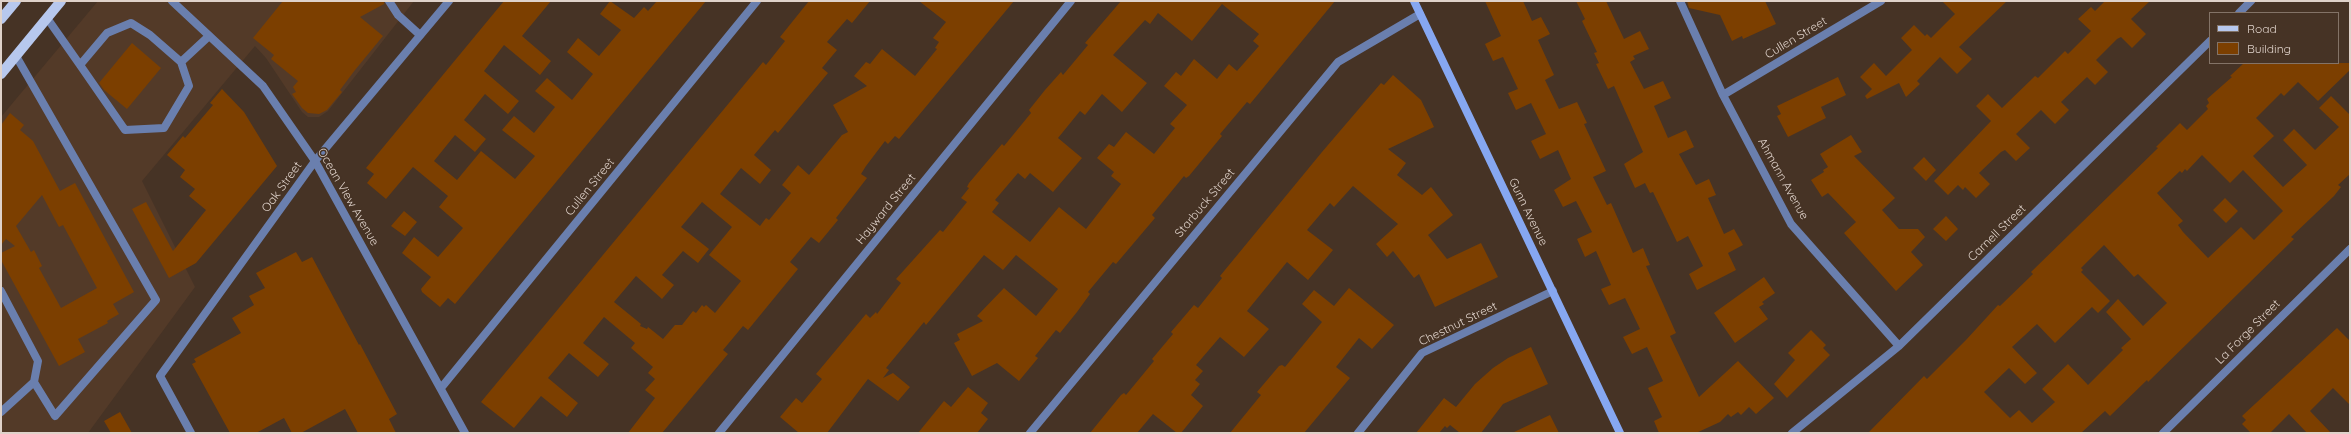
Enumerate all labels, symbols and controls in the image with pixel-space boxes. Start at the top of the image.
legend [2209,12,2339,64]
street label: Cullen Street [1762,14,1830,62]
text: Road [2247,21,2277,36]
text: Building [2247,41,2291,56]
street label: Ahmann Avenue [1755,136,1811,222]
street label: Ocean View Avenue [314,146,382,248]
street label: Cullen Street [562,155,618,219]
street label: Oak Street [259,159,305,215]
street label: Starbuck Street [1172,166,1238,240]
street label: Hayward Street [853,171,919,247]
street label: Gunn Avenue [1505,176,1551,248]
street label: Carnell Street [1965,202,2029,264]
street label: La Forge Street [2213,297,2283,367]
street label: Chestnut Street [1417,299,1499,349]

